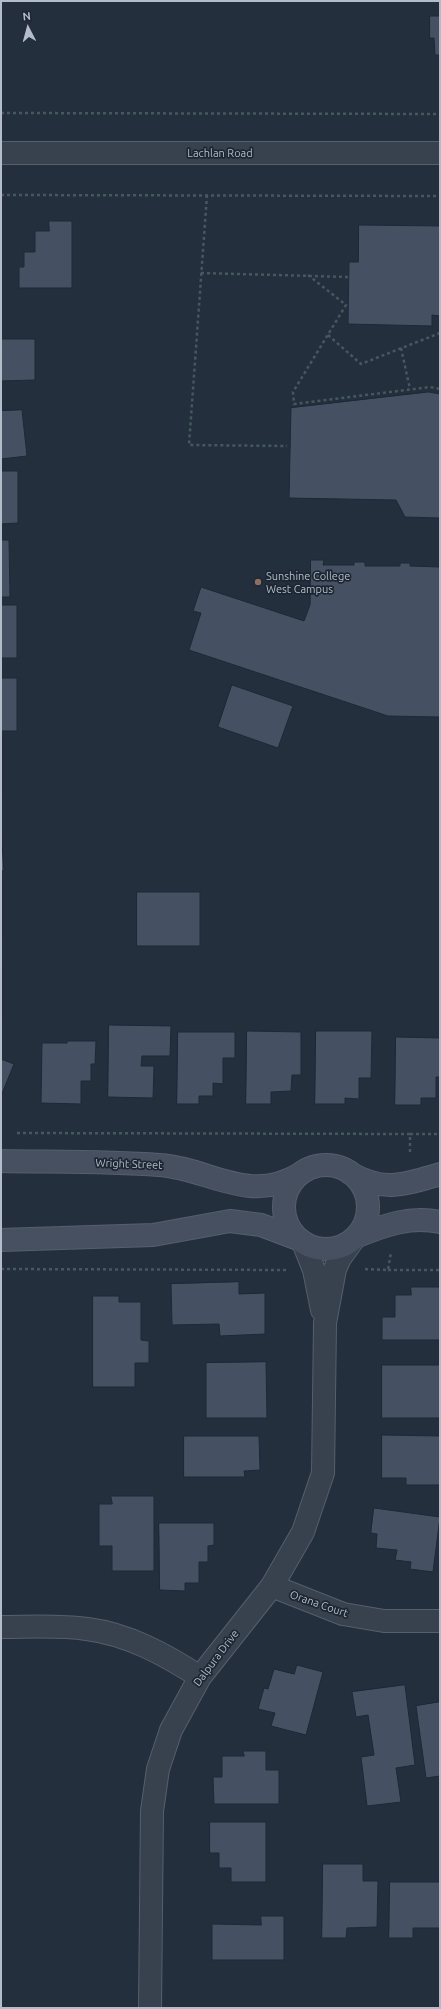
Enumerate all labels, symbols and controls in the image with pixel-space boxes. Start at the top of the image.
north arrow [8,8,48,48]
text: N [22,10,31,22]
street label: Lachlan Road [187,146,253,160]
place label: Sunshine College West Campus [266,569,350,595]
marker: Sunshine College West Campus [253,577,263,587]
street label: Wright Street [95,1156,163,1172]
street label: Orana Court [288,1588,350,1620]
street label: Dalpura Drive [190,1627,242,1689]

